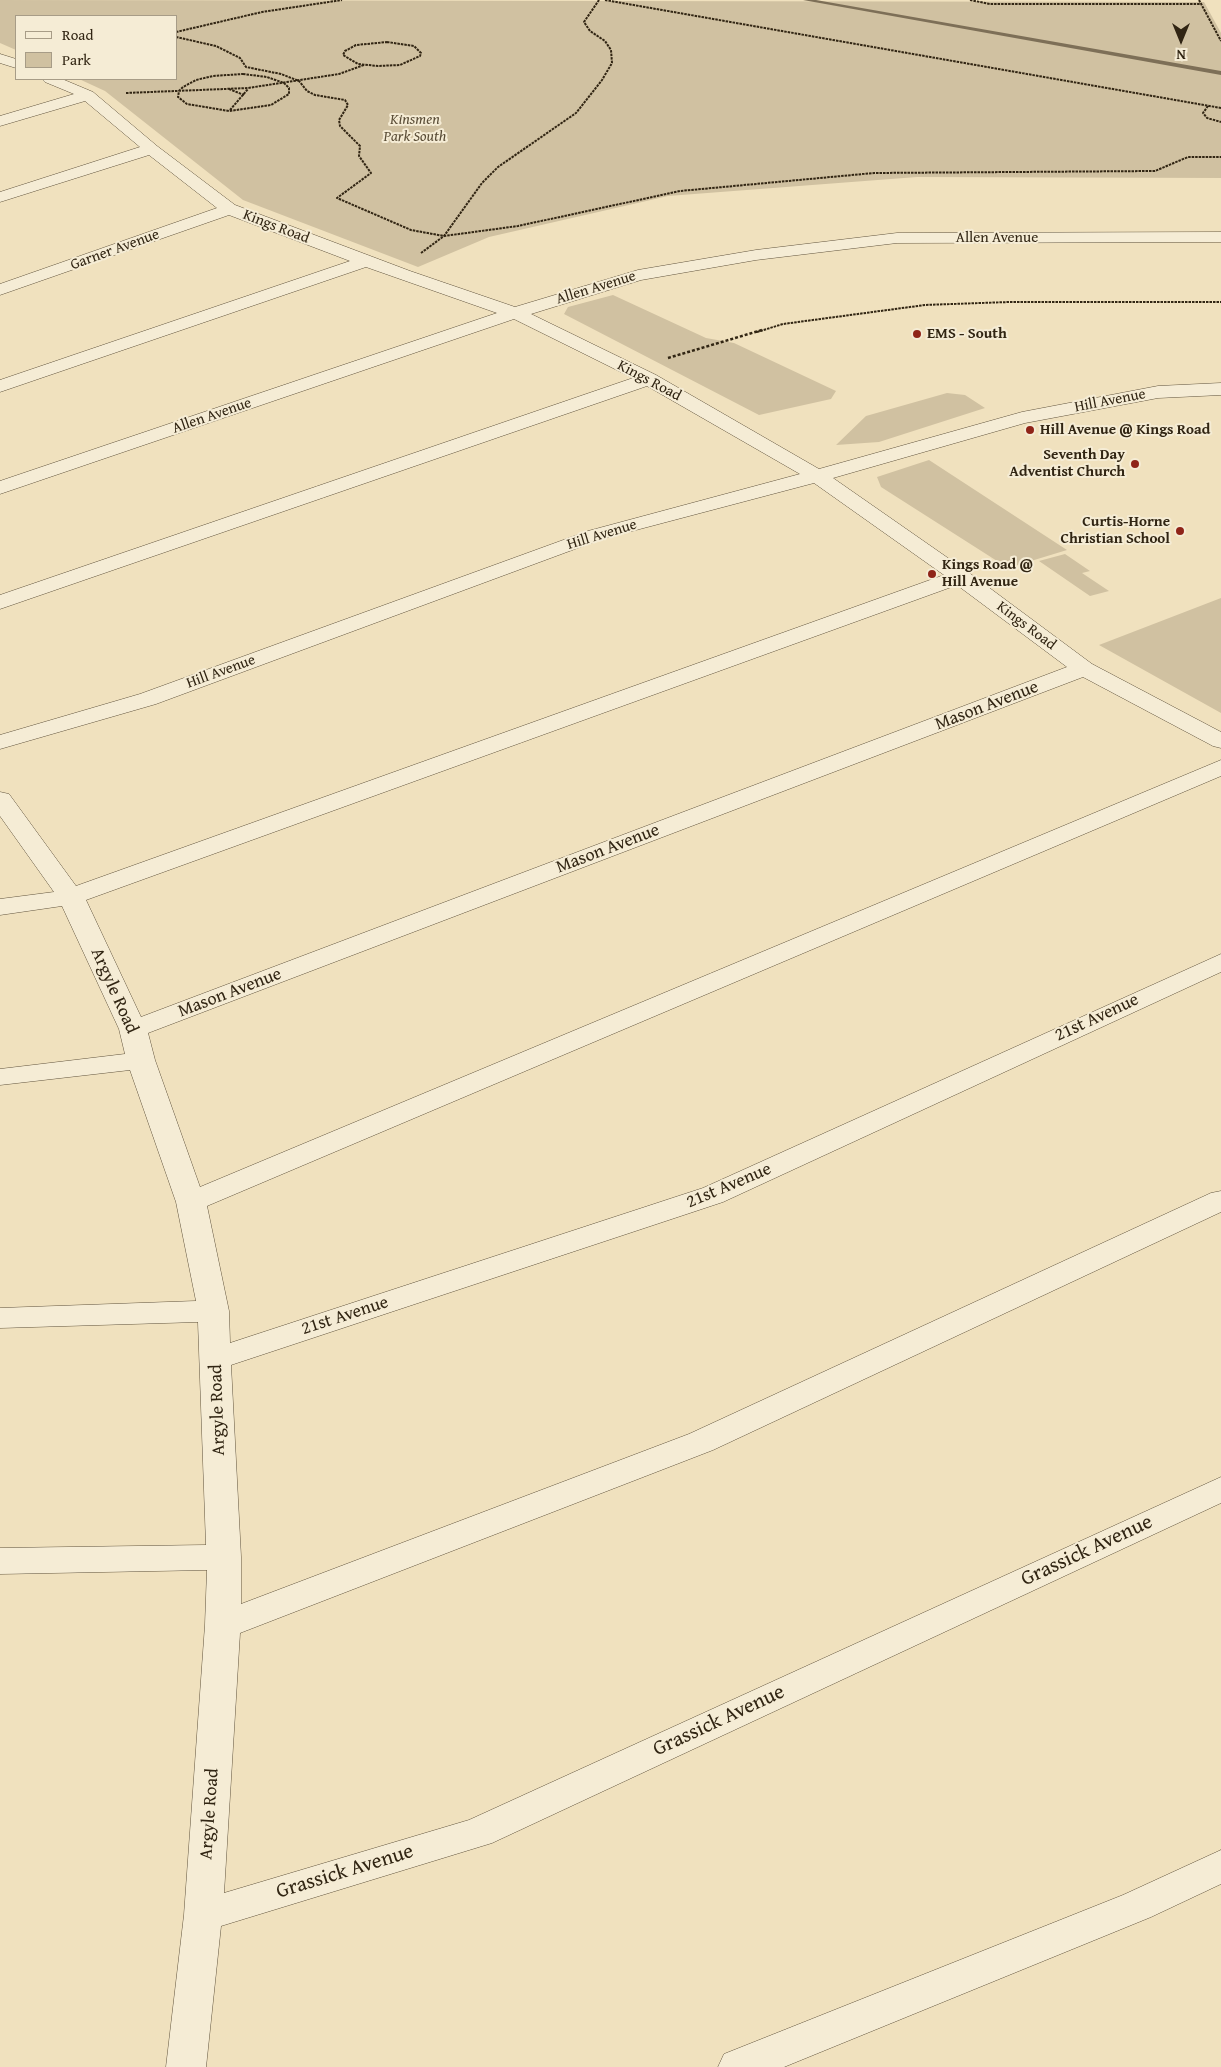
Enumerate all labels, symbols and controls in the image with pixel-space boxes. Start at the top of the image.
legend [15,15,178,80]
north arrow [1156,15,1206,65]
text: Road [62,24,93,45]
text: N [1176,45,1186,65]
text: Park [62,49,91,70]
park label: Kinsmen Park South [384,111,446,146]
street label: Kings Road [240,206,312,248]
street label: Garner Avenue [68,226,162,274]
street label: Allen Avenue [956,229,1038,247]
street label: Allen Avenue [554,267,638,309]
place label: EMS - South [927,325,1007,343]
marker: EMS - South [911,328,923,340]
street label: Kings Road [614,357,684,405]
street label: Hill Avenue [1073,385,1147,417]
street label: Allen Avenue [170,394,254,438]
place label: Hill Avenue @ Kings Road [1040,421,1210,439]
marker: Hill Avenue @ Kings Road [1024,424,1036,436]
place label: Seventh Day Adventist Church [1009,446,1125,481]
marker: Seventh Day Adventist Church [1129,458,1141,470]
place label: Curtis-Horne Christian School [1060,513,1170,548]
street label: Hill Avenue [565,516,639,554]
marker: Curtis-Horne Christian School [1174,525,1186,537]
place label: Kings Road @ Hill Avenue [942,556,1033,591]
marker: Kings Road @ Hill Avenue [926,568,938,580]
street label: Kings Road [993,598,1059,654]
street label: Hill Avenue [184,651,258,693]
street label: Mason Avenue [932,676,1042,736]
street label: Mason Avenue [553,819,663,879]
street label: Argyle Road [86,945,142,1037]
street label: Mason Avenue [175,963,285,1023]
street label: 21st Avenue [1052,989,1142,1047]
street label: 21st Avenue [683,1158,775,1214]
street label: 21st Avenue [299,1292,391,1340]
street label: Argyle Road [206,1364,230,1456]
street label: Grassick Avenue [1017,1510,1157,1592]
street label: Grassick Avenue [649,1680,789,1762]
street label: Argyle Road [196,1768,224,1860]
street label: Grassick Avenue [273,1839,417,1905]

